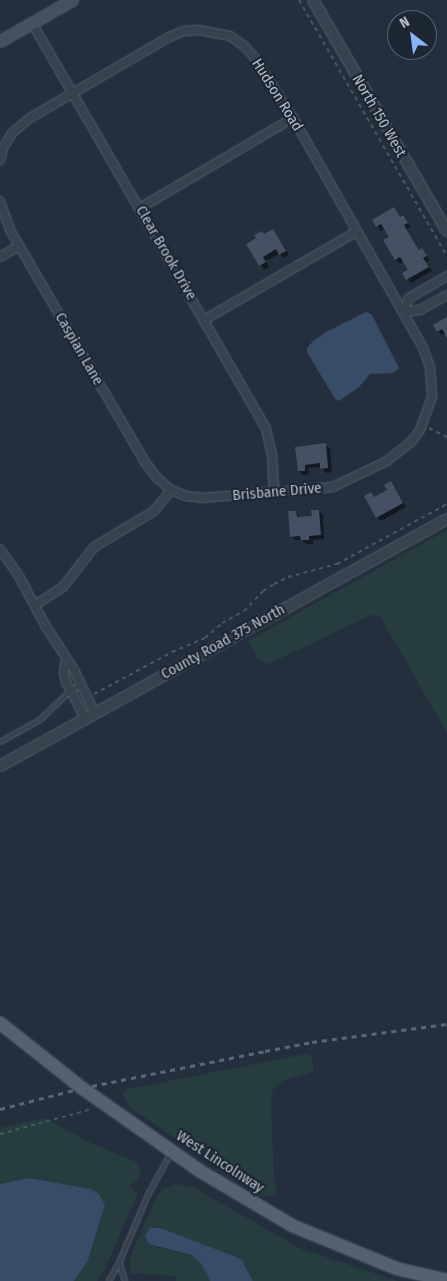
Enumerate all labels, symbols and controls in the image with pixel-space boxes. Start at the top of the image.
north arrow [387,10,437,60]
text: N [397,13,413,32]
street label: Hudson Road [248,56,306,134]
street label: North 150 West [348,71,410,161]
street label: Clear Brook Drive [132,203,200,303]
street label: Caspian Lane [51,309,107,389]
street label: Brisbane Drive [232,479,322,505]
street label: County Road 375 North [158,601,288,683]
street label: West Lincolnway [173,1127,267,1197]

